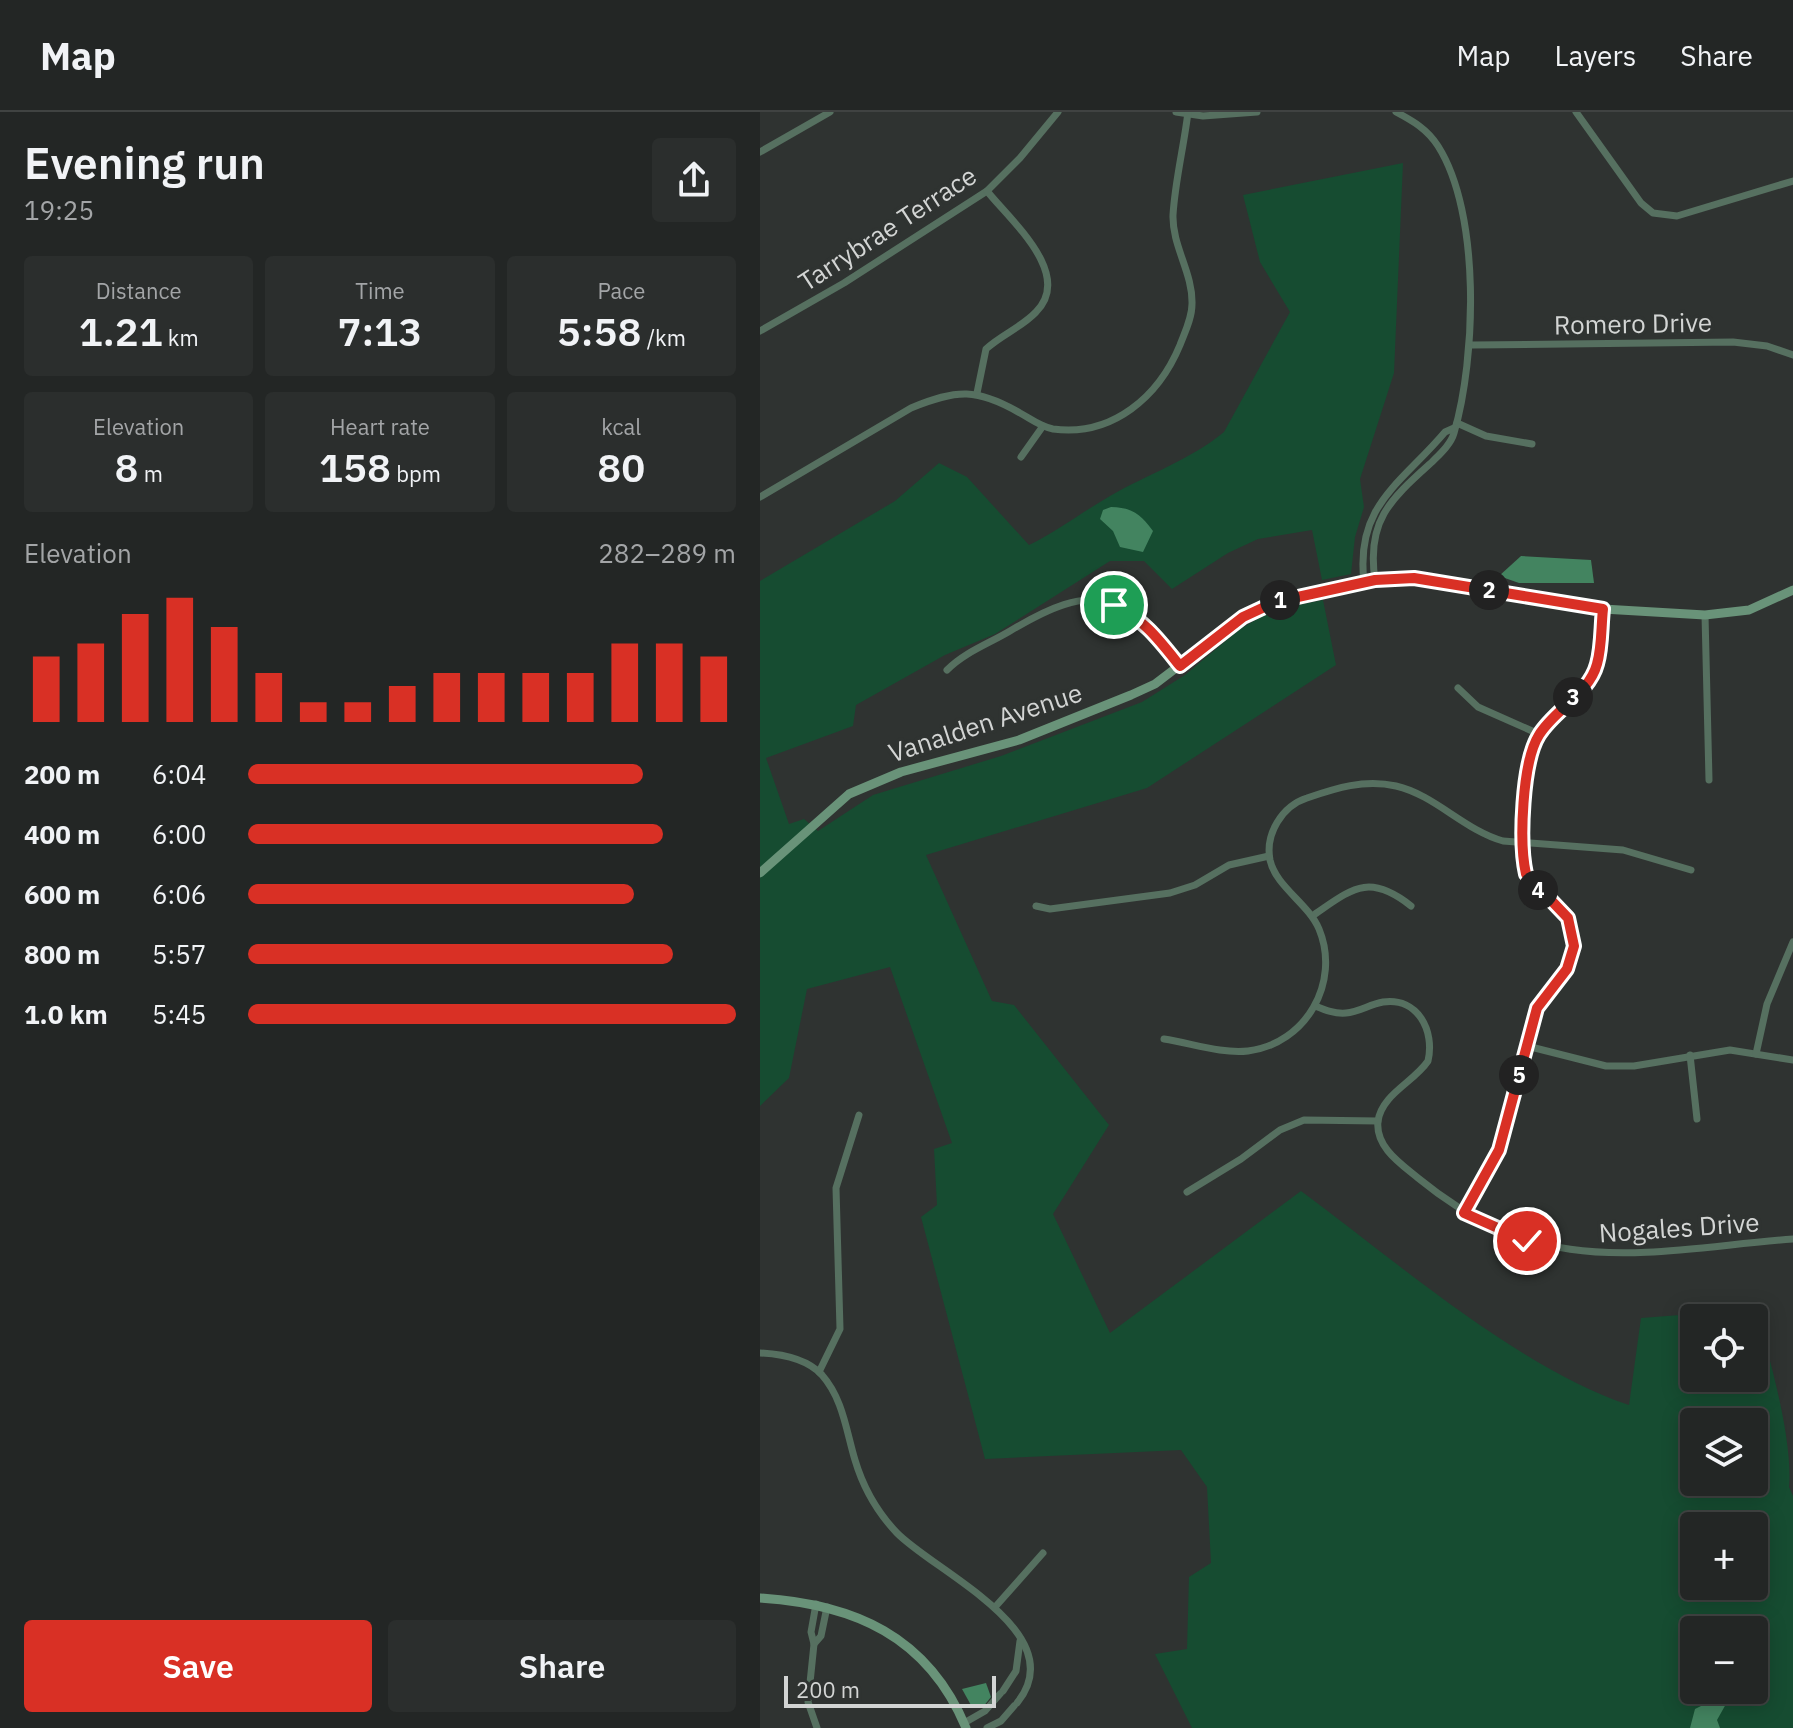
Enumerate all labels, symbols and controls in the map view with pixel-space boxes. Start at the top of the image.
text: Map [40,31,116,80]
text: Map [1456,37,1510,74]
text: Layers [1554,37,1636,74]
text: Share [1680,37,1753,74]
text: Evening run [24,134,265,191]
button: share [652,138,736,222]
street label: Tarrybrae Terrace [792,158,982,298]
text: 19:25 [24,193,94,227]
text: Distance [96,276,182,305]
text: Time [355,276,405,305]
text: Pace [597,276,645,305]
text: 1.21 [79,305,163,357]
text: 7:13 [338,305,422,357]
text: 5:58 [557,305,641,357]
street label: Romero Drive [1554,305,1712,341]
text: km [163,323,199,352]
text: /km [641,323,686,352]
text: Elevation [93,412,184,441]
text: Heart rate [330,412,430,441]
text: kcal [601,412,641,441]
text: 8 [114,441,138,493]
text: 158 [319,441,391,493]
text: 80 [597,441,645,493]
text: m [138,459,163,488]
text: bpm [391,459,441,488]
text: Elevation [24,536,132,570]
text: 282–289 m [598,536,736,570]
pin: 2 [1469,570,1509,610]
pin [1080,571,1148,639]
text: 2 [1482,575,1496,604]
pin: 1 [1260,580,1300,620]
icon: arrive [1092,583,1136,627]
text: 1 [1273,585,1287,614]
street label: Vanalden Avenue [884,675,1086,769]
pin: 3 [1553,677,1593,717]
text: 3 [1566,682,1580,711]
text: 200 m [24,757,100,791]
text: 6:04 [152,757,206,791]
text: 400 m [24,817,100,851]
text: 6:00 [152,817,206,851]
pin: 4 [1518,870,1558,910]
text: 4 [1531,875,1545,904]
text: 600 m [24,877,100,911]
text: 6:06 [152,877,206,911]
text: 800 m [24,937,100,971]
text: 5:57 [152,937,206,971]
text: 1.0 km [24,997,108,1031]
text: 5:45 [152,997,206,1031]
pin: 5 [1499,1055,1539,1095]
text: 5 [1512,1060,1526,1089]
street label: Nogales Drive [1598,1204,1760,1250]
pin [1493,1207,1561,1275]
icon: check [1505,1219,1549,1263]
map controls [1680,1304,1768,1704]
button: locate [1680,1304,1768,1392]
button: layers [1680,1408,1768,1496]
button: + [1680,1512,1768,1600]
button: − [1680,1616,1768,1704]
button: Save [24,1620,372,1712]
button: Share [388,1620,736,1712]
scale bar [784,1672,996,1708]
text: 200 m [796,1675,860,1704]

